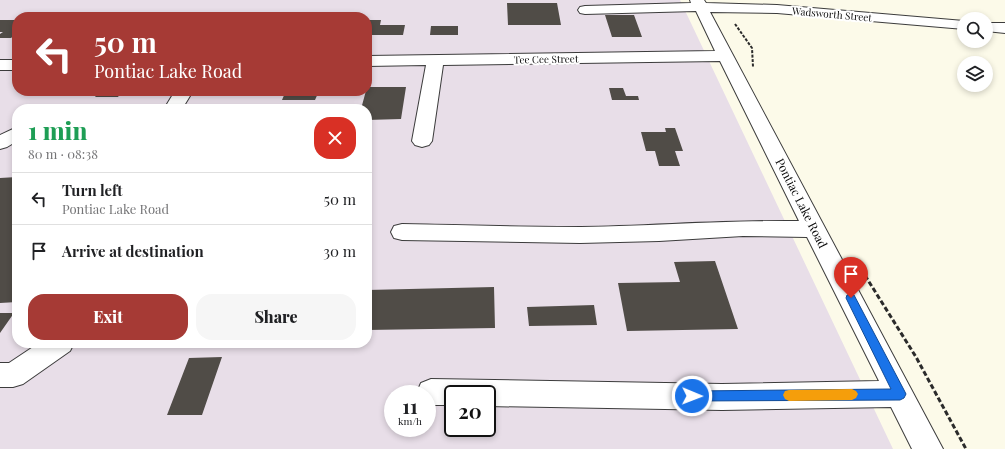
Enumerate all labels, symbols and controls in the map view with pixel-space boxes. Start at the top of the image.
street label: Wadsworth Street [790,3,873,25]
map controls [957,12,993,92]
button: search [957,12,993,48]
text: 50 m [94,23,157,60]
icon: left [28,28,80,80]
street label: Tee Cee Street [514,51,579,67]
button: layers [957,56,993,92]
text: Pontiac Lake Road [94,59,242,83]
text: 1 min [28,114,87,146]
button: close [314,117,356,159]
text: 80 m · 08:38 [28,145,98,162]
street label: Pontiac Lake Road [772,155,832,251]
text: Turn left [62,180,123,200]
icon: left [28,188,50,210]
text: 50 m [324,189,356,209]
text: Pontiac Lake Road [62,200,169,217]
icon: arrive [28,240,50,262]
text: Arrive at destination [62,241,204,261]
text: 30 m [323,241,356,261]
pin [834,257,868,298]
icon: arrive [840,263,862,285]
button: Exit [28,294,188,340]
button: Share [196,294,356,340]
position arrow [671,375,713,417]
speed limit sign: 20 [444,385,496,437]
text: 11 [402,392,418,419]
text: km/h [398,414,422,428]

